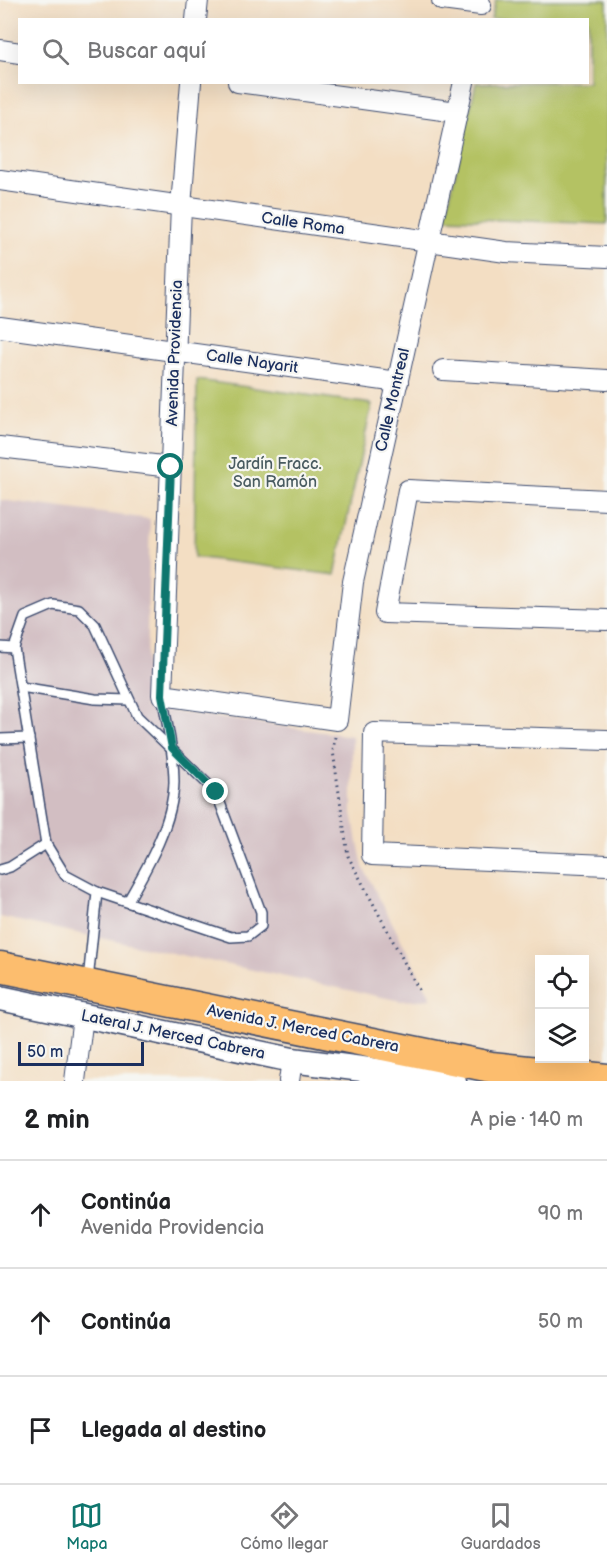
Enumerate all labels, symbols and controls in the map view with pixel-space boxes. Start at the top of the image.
search box [18,18,589,84]
icon: search [39,35,72,68]
text: Buscar aquí [87,38,206,65]
street label: Calle Roma [260,209,346,239]
street label: Avenida Providencia [163,279,187,427]
street label: Calle Nayarit [205,346,299,378]
street label: Calle Montreal [372,346,414,454]
route start [157,453,183,479]
park label: Jardín Fracc. San Ramón [228,455,322,492]
route end [202,778,228,804]
map controls [535,955,589,1063]
button: locate [535,955,589,1009]
street label: Avenida J. Merced Cabrera [205,1001,401,1057]
street label: Lateral J. Merced Cabrera [79,1006,267,1064]
button: layers [535,1009,589,1063]
scale bar [18,1039,144,1066]
text: 50 m [27,1043,63,1062]
text: 2 min [24,1105,90,1136]
text: A pie · 140 m [471,1108,583,1132]
text: Continúa [81,1189,171,1216]
icon: ahead [24,1198,57,1231]
text: 90 m [538,1202,583,1226]
text: Avenida Providencia [81,1216,264,1240]
icon: ahead [24,1306,57,1339]
text: Continúa [81,1309,171,1336]
text: 50 m [538,1310,583,1334]
icon: arrive [24,1414,57,1447]
text: Llegada al destino [81,1417,266,1444]
tab: Mapa [66,1499,108,1554]
tab: Cómo llegar [240,1499,328,1554]
tab: Guardados [461,1499,541,1554]

